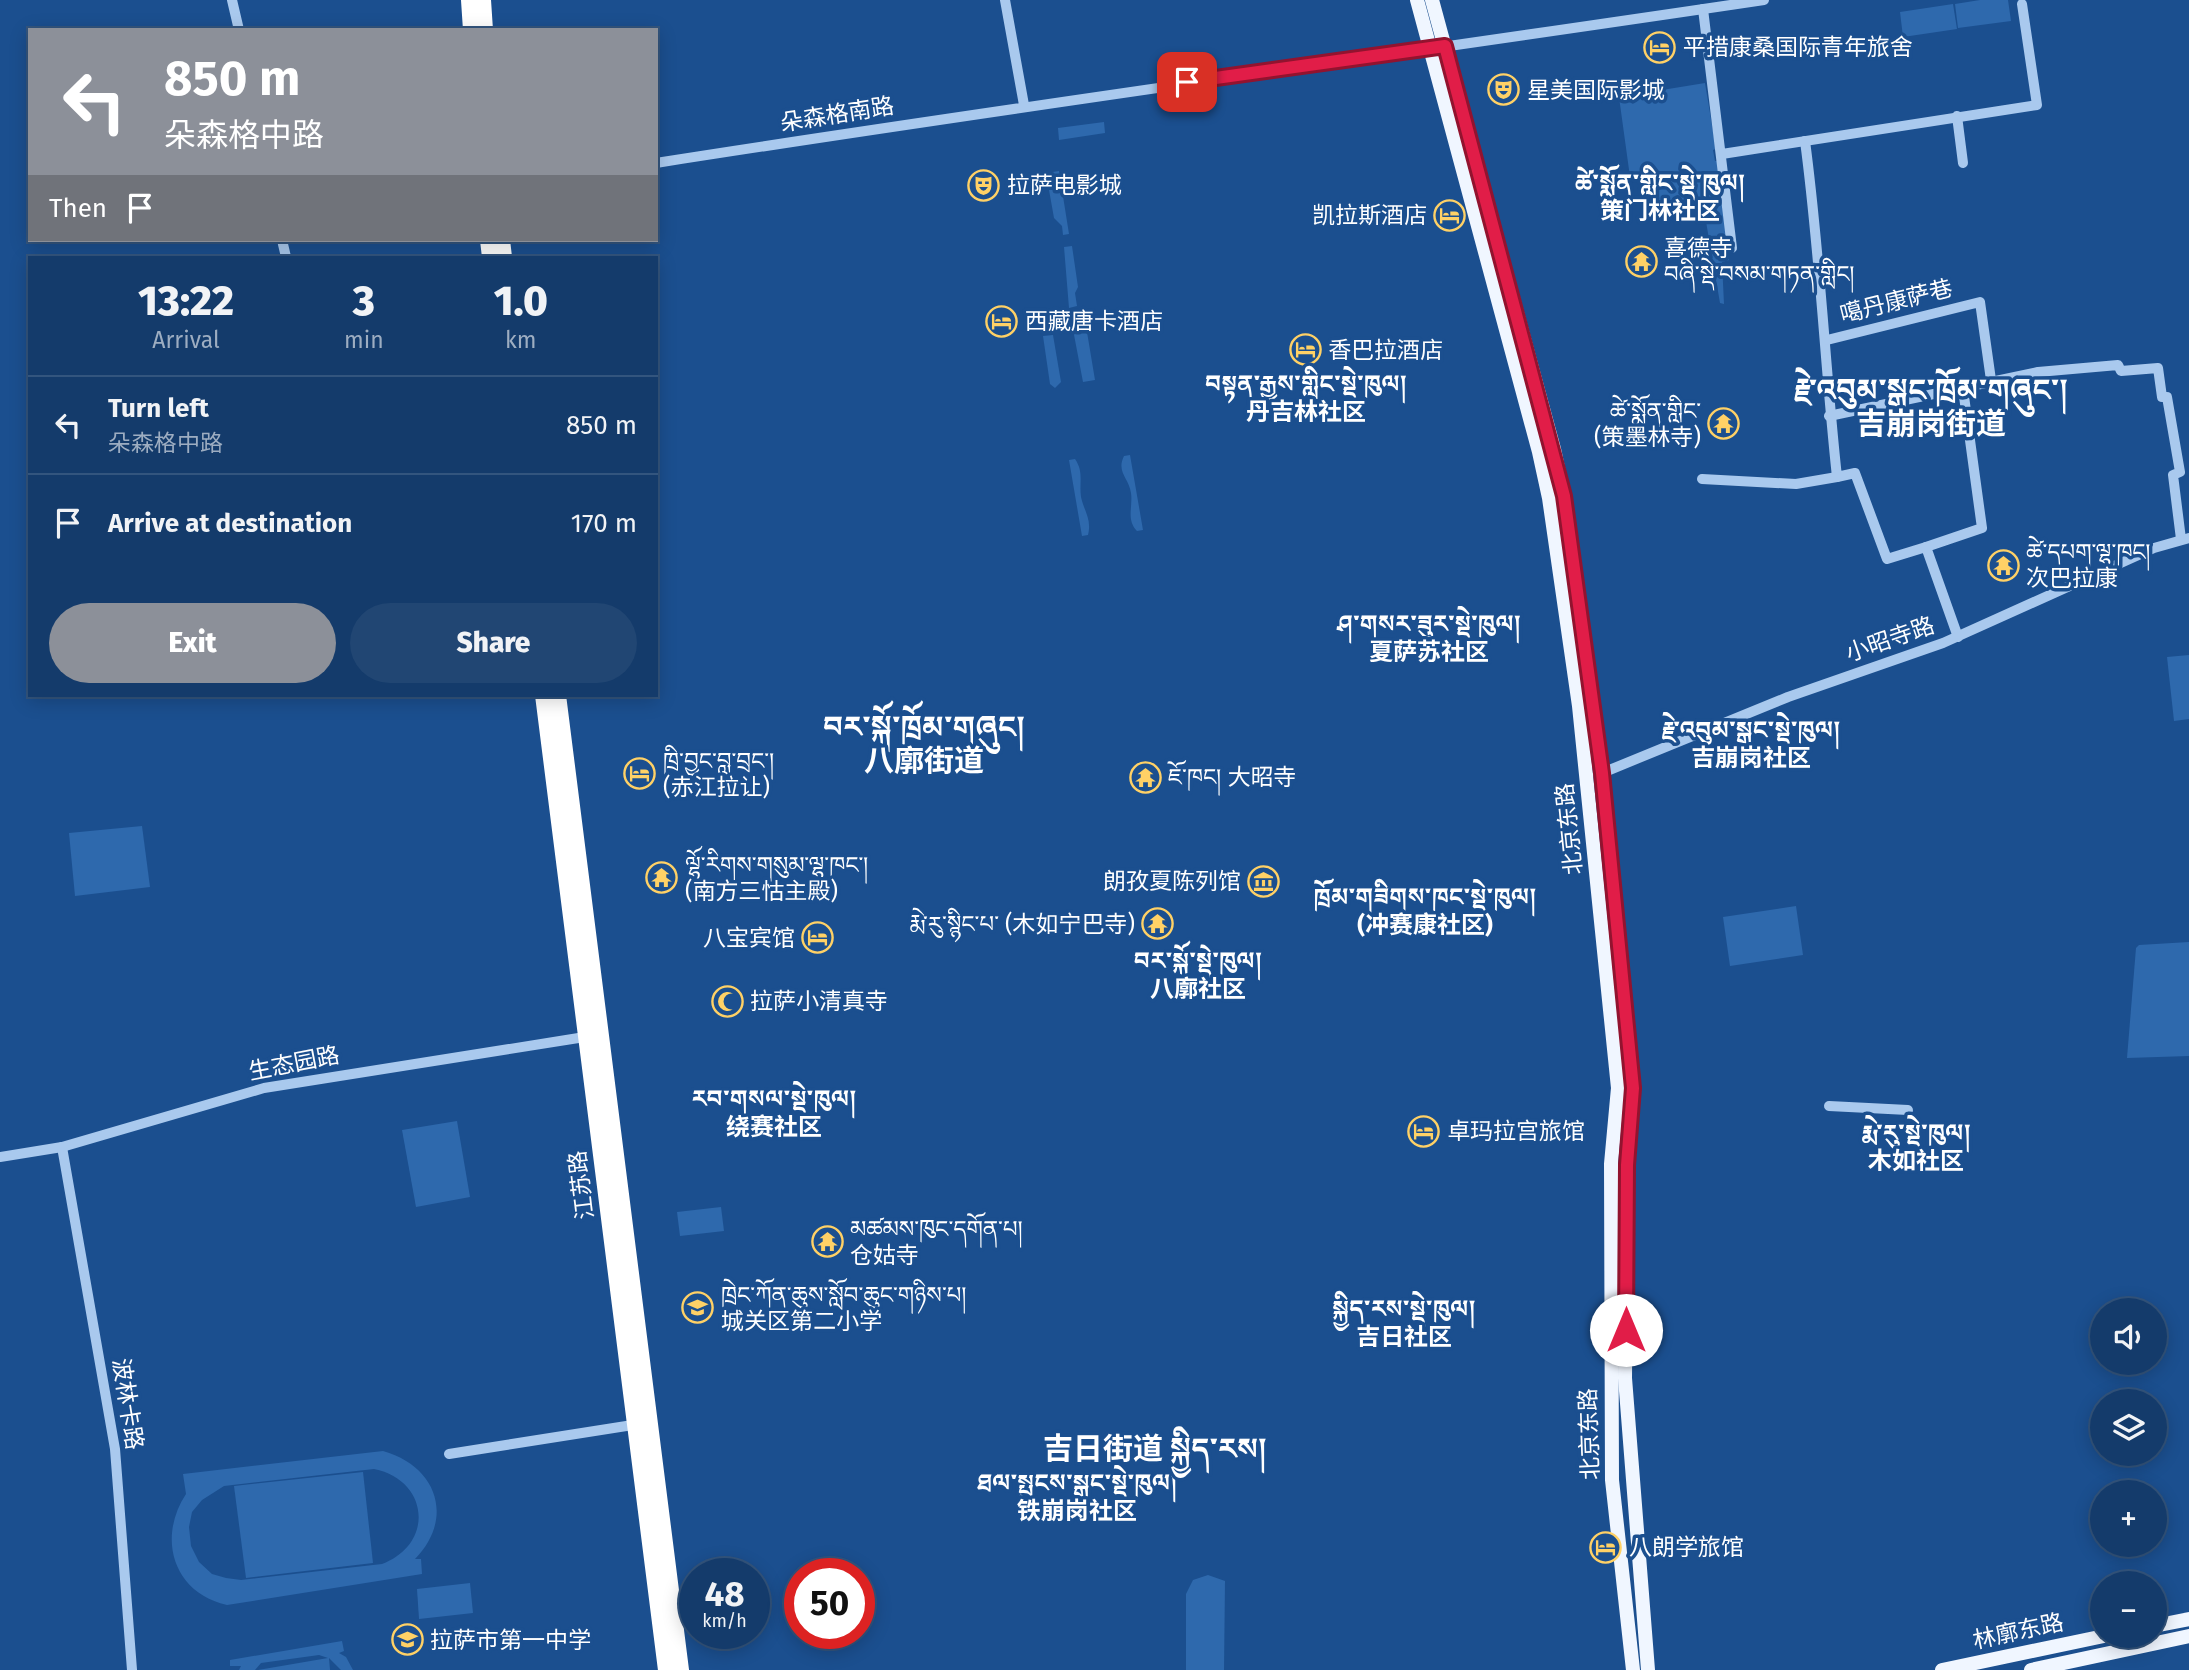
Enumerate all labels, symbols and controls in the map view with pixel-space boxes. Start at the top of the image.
hotel icon: 平措康桑国际青年旅舍 [1643,30,1677,64]
place label: 平措康桑国际青年旅舍 [1683,33,1913,61]
text: 850 m [164,49,300,108]
pin [1157,52,1217,112]
icon: left [49,56,140,147]
icon: arrive [1168,63,1206,101]
theatre icon: 星美国际影城 [1487,73,1521,107]
place label: 星美国际影城 [1527,76,1665,104]
street label: 朵森格南路 [778,91,896,137]
text: 朵森格中路 [164,116,324,154]
district label: ཚེ་སྨོན་གླིང་སྡེ་ཁུལ། 策门林社区 [1575,164,1745,225]
theatre icon: 拉萨电影城 [967,168,1001,202]
place label: 拉萨电影城 [1007,171,1122,199]
icon: arrive [121,189,159,227]
text: Then [49,193,107,224]
hotel icon: 凯拉斯酒店 [1433,198,1467,232]
place label: 凯拉斯酒店 [1312,201,1427,229]
place label: 喜德寺 བཞི་སྡེ་བསམ་གཏན་གླིང། [1664,234,1855,294]
temple icon: 喜德寺 བཞི་སྡེ་བསམ་གཏན་གླིང། [1624,244,1658,278]
street label: 噶丹康萨巷 [1837,274,1955,328]
text: 13:22 [138,276,234,326]
text: 3 [353,276,375,326]
text: 1.0 [494,276,548,326]
hotel icon: 西藏唐卡酒店 [985,304,1019,338]
place label: 西藏唐卡酒店 [1025,307,1163,335]
text: Arrival [152,326,220,354]
text: min [344,326,384,354]
text: km [505,326,537,354]
hotel icon: 香巴拉酒店 [1288,333,1322,367]
place label: 香巴拉酒店 [1328,336,1443,364]
district label: བསྟན་རྒྱས་གླིང་སྡེ་ཁུལ། 丹吉林社区 [1205,365,1407,426]
district label: རྗེ་འབུམ་སྒང་ཁྲོམ་གཞུང་། 吉崩岗街道 [1794,366,2068,442]
text: Turn left [108,393,209,424]
place label: ཚེ་སྨོན་གླིང་ (策墨林寺) [1594,393,1701,451]
icon: left [49,406,87,444]
temple icon: ཚེ་སྨོན་གླིང་ (策墨林寺) [1707,407,1741,441]
text: 850 m [566,410,637,441]
text: 朵森格中路 [108,429,223,457]
icon: arrive [49,504,87,542]
text: Arrive at destination [108,508,352,539]
text: 170 m [571,508,637,539]
place label: ཚེ་དཔག་ལྷ་ཁང། 次巴拉康 [2026,535,2151,592]
temple icon: ཚེ་དཔག་ལྷ་ཁང། 次巴拉康 [1986,548,2020,582]
button: Exit [49,603,336,683]
button: Share [350,603,637,683]
district label: ཤ་གསར་ཟུར་སྡེ་ཁུལ། 夏萨苏社区 [1336,605,1521,666]
street label: 小昭寺路 [1842,611,1938,667]
district label: བར་སྐོ་ཁྲོམ་གཞུང། 八廓街道 [823,700,1025,779]
district label: རྗེ་འབུམ་སྒང་སྡེ་ཁུལ། 吉崩岗社区 [1662,711,1840,772]
place label: ཁྲི་བྱང་བླ་བྲང་། (赤江拉让) [663,744,774,801]
hotel icon: ཁྲི་བྱང་བླ་བྲང་། (赤江拉让) [623,757,657,791]
place label: ཇོ་ཁང། 大昭寺 [1167,759,1296,796]
temple icon: ཇོ་ཁང། 大昭寺 [1128,760,1162,794]
street label: 北京东路 [1550,782,1588,876]
place label: ལྷོ་རིགས་གསུམ་ལྷ་ཁང་། (南方三怙主殿) [685,845,868,905]
temple icon: ལྷོ་རིགས་གསུམ་ལྷ་ཁང་། (南方三怙主殿) [645,861,679,895]
museum icon: 朗孜夏陈列馆 [1247,864,1281,898]
place label: 朗孜夏陈列馆 [1103,867,1241,895]
district label: ཁྲོམ་གཟིགས་ཁང་སྡེ་ཁུལ། (冲赛康社区) [1313,878,1536,939]
place label: རྨེ་རུ་སྙིང་པ་ (木如宁巴寺) [910,907,1135,943]
temple icon: རྨེ་རུ་སྙིང་པ་ (木如宁巴寺) [1141,907,1175,941]
hotel icon: 八宝宾馆 [801,921,835,955]
place label: 八宝宾馆 [703,924,795,952]
district label: བར་སྐོ་སྡེ་ཁུལ། 八廓社区 [1134,940,1262,1003]
mosque icon: 拉萨小清真寺 [710,984,744,1018]
place label: 拉萨小清真寺 [750,987,888,1015]
street label: 生态园路 [246,1040,342,1086]
district label: རབ་གསལ་སྡེ་ཁུལ། 绕赛社区 [692,1080,856,1141]
hotel icon: 卓玛拉宫旅馆 [1407,1114,1441,1148]
district label: རྨེ་རུ་སྡེ་ཁུལ། 木如社区 [1861,1114,1971,1175]
place label: 卓玛拉宫旅馆 [1447,1117,1585,1145]
street label: 江苏路 [563,1149,599,1221]
place label: མཚམས་ཁུང་དགོན་པ། 仓姑寺 [850,1211,1023,1269]
temple icon: མཚམས་ཁུང་དགོན་པ། 仓姑寺 [810,1225,844,1259]
place label: ཁྲེང་ཀོན་ཆུས་སློབ་ཆུང་གཉིས་པ། 城关区第二小学 [721,1277,967,1335]
district label: སྐྱིད་རས་སྡེ་ཁུལ། 吉日社区 [1332,1290,1476,1351]
school or university icon: ཁྲེང་ཀོན་ཆུས་སློབ་ཆུང་གཉིས་པ། 城关区第二小学 [681,1291,715,1325]
position arrow [1589,1293,1663,1367]
map controls [2090,1298,2167,1648]
button: sound [2090,1298,2167,1375]
street label: 波林卡路 [107,1356,149,1452]
street label: 北京东路 [1573,1388,1605,1480]
button: layers [2090,1389,2167,1466]
district label: 吉日街道 སྐྱིད་རས། [1043,1426,1267,1478]
district label: ཐལ་སྤུངས་སྒང་སྡེ་ཁུལ། 铁崩岗社区 [977,1464,1177,1525]
button: + [2090,1480,2167,1557]
hotel icon: 八朗学旅馆 [1589,1530,1623,1564]
place label: 八朗学旅馆 [1629,1533,1744,1561]
speed limit sign: 50 [784,1558,875,1649]
button: − [2090,1571,2167,1648]
text: 48 [704,1573,745,1615]
street label: 林廓东路 [1970,1608,2066,1654]
text: km/h [702,1610,747,1632]
school or university icon: 拉萨市第一中学 [390,1623,424,1657]
place label: 拉萨市第一中学 [430,1626,591,1654]

